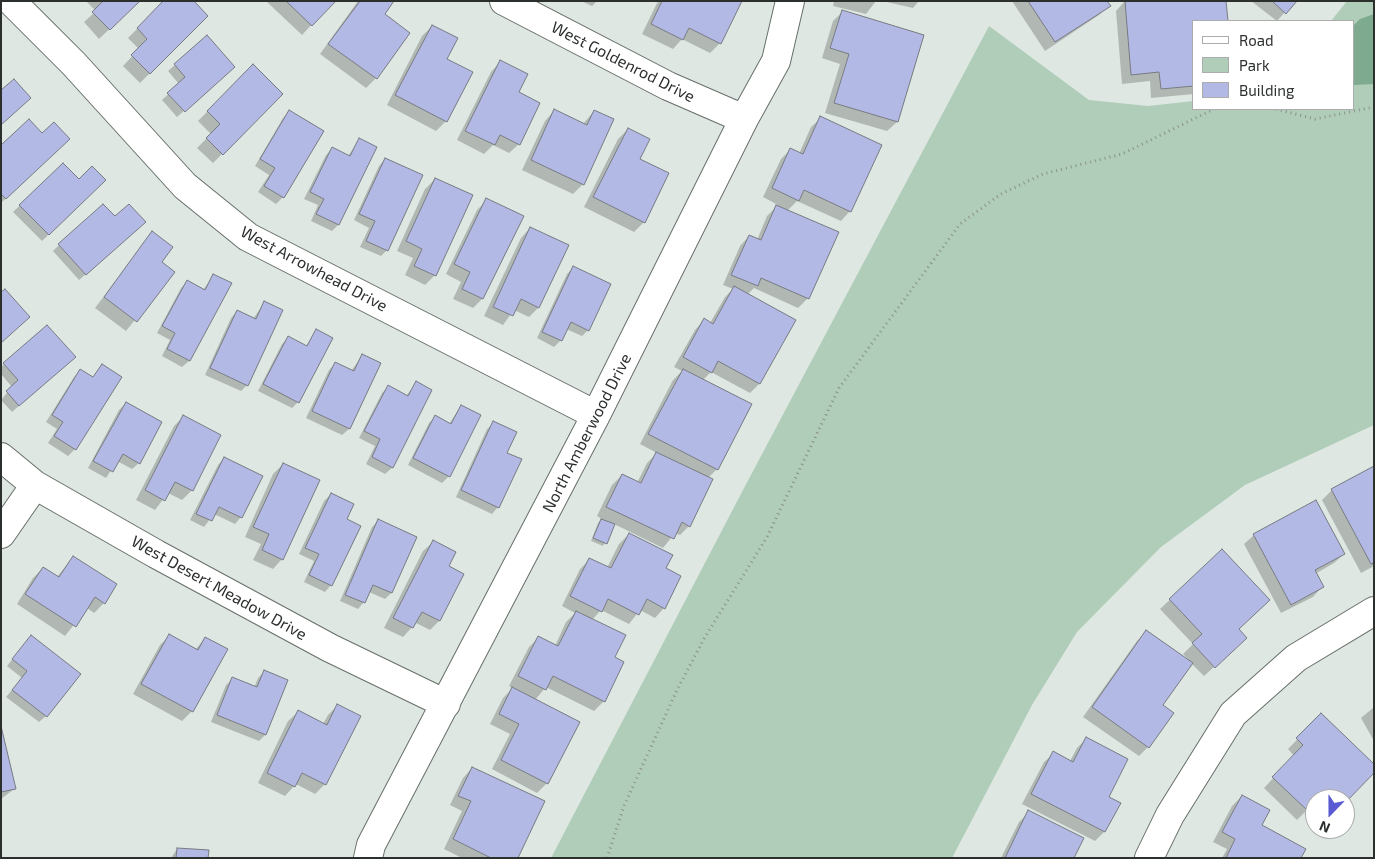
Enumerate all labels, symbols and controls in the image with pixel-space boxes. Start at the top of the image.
street label: West Goldenrod Drive [548,18,698,106]
legend [1192,20,1355,110]
text: Road [1239,31,1274,49]
text: Park [1239,56,1270,74]
text: Building [1239,81,1294,99]
street label: West Arrowhead Drive [237,222,391,316]
street label: North Amberwood Drive [539,350,635,516]
street label: West Desert Meadow Drive [128,532,310,644]
north arrow [1305,789,1355,839]
text: N [1317,818,1332,837]

